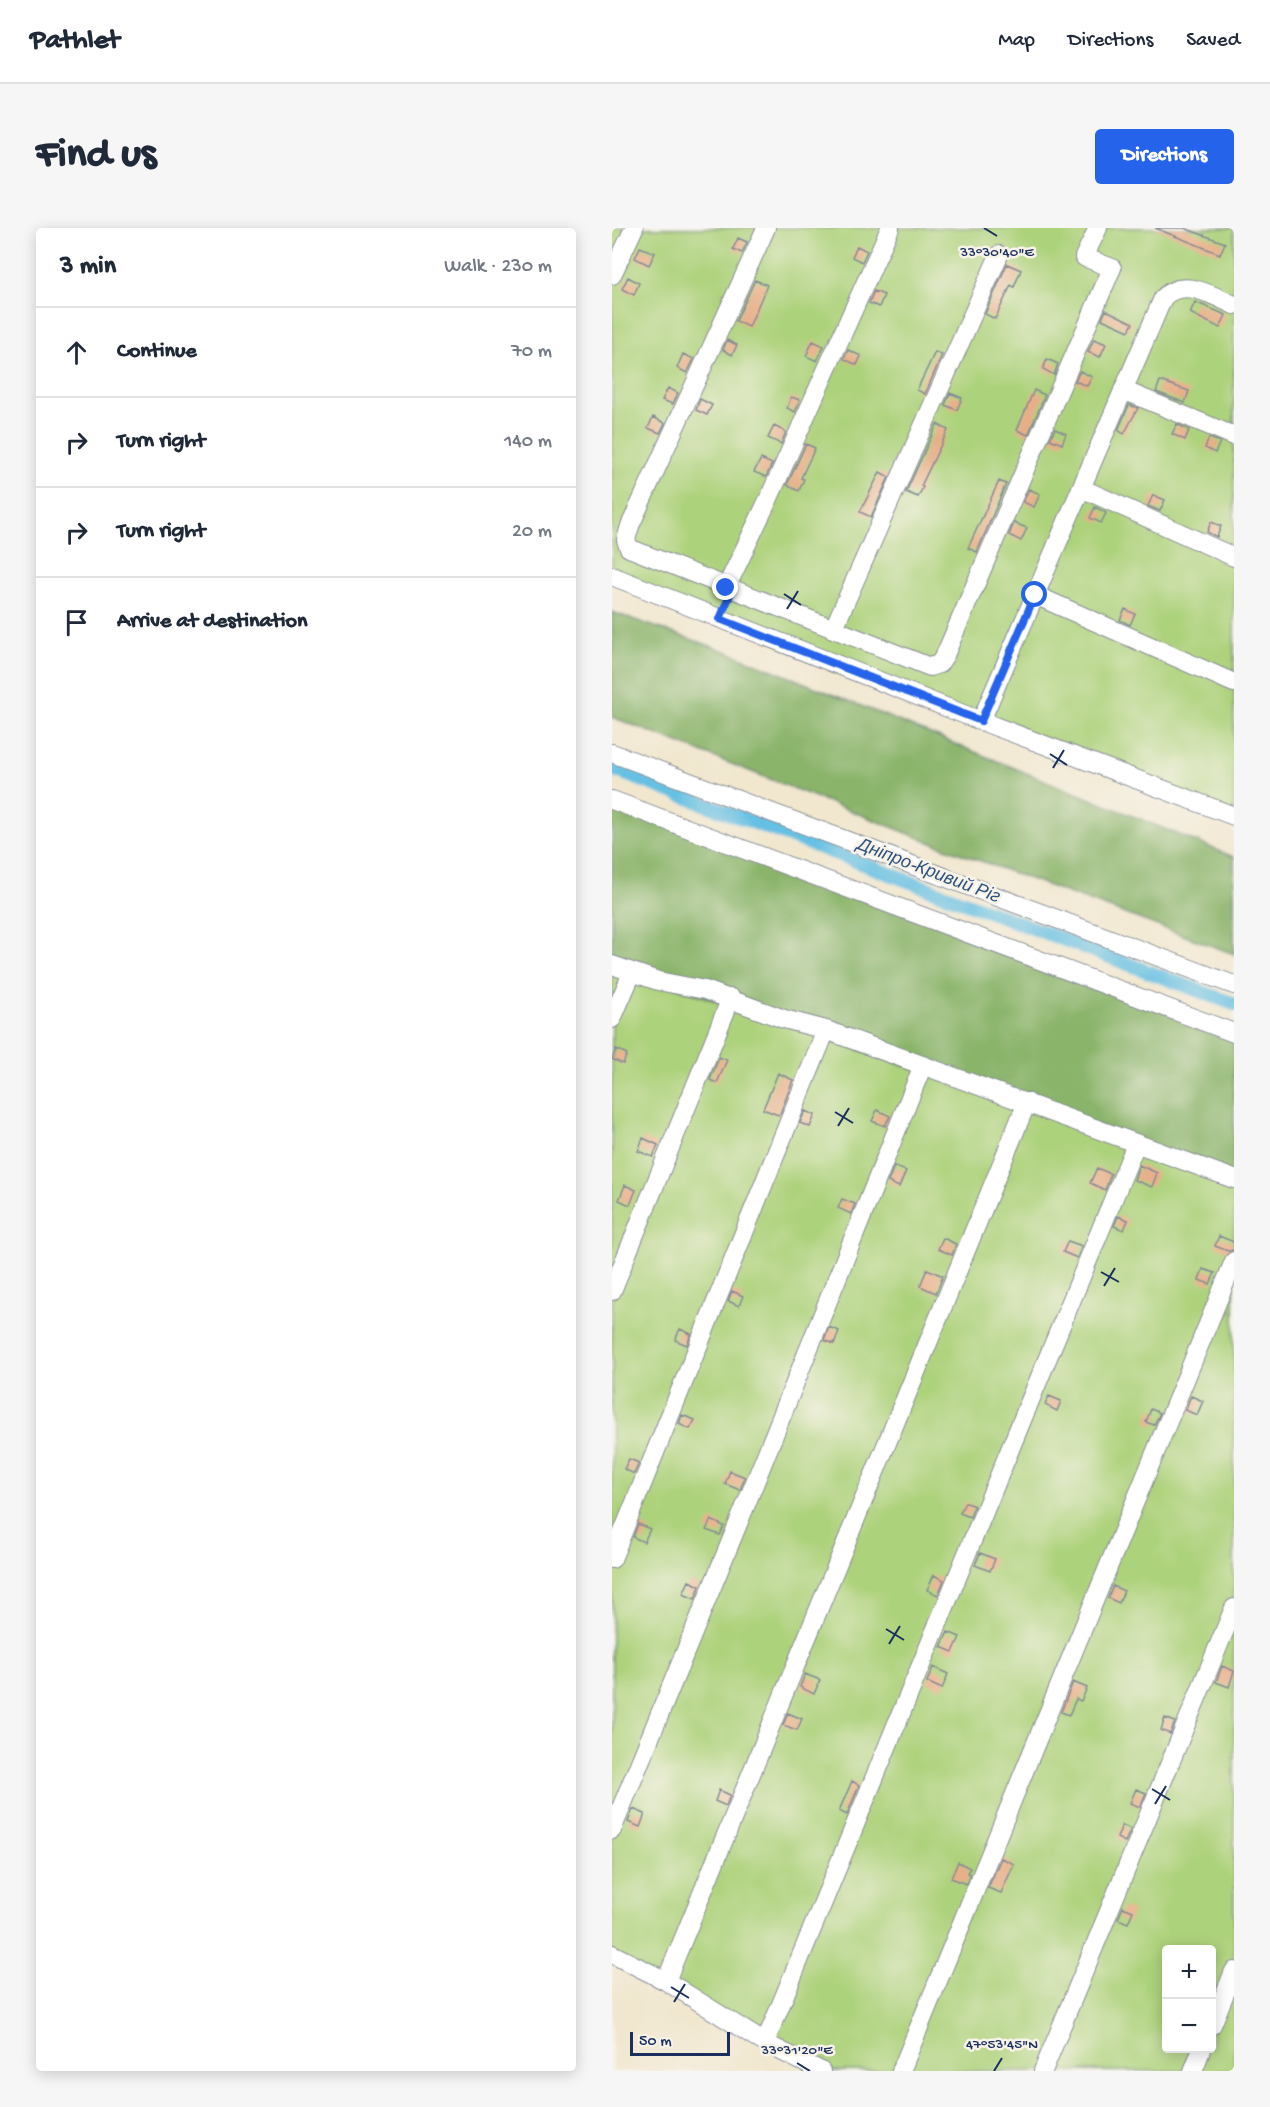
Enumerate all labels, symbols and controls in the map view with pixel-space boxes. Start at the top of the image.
text: Pathlet [30,25,120,58]
text: Map [998,29,1035,54]
text: Directions [1068,29,1153,54]
text: Saved [1186,29,1240,54]
button: Directions [1095,129,1234,184]
text: Find us [36,132,156,181]
text: 33°30'40"E [959,244,1034,262]
text: 3 min [60,252,116,283]
text: Walk · 230 m [444,256,552,279]
icon: ahead [60,336,93,369]
text: Continue [117,339,197,365]
text: 70 m [511,341,552,364]
icon: right [60,426,93,459]
text: Turn right [117,429,205,455]
text: 140 m [504,431,552,454]
icon: right [60,516,93,549]
text: Turn right [117,519,205,545]
text: 20 m [512,521,552,544]
route end [712,574,738,600]
route start [1021,581,1047,607]
icon: arrive [60,606,93,639]
text: Arrive at destination [117,609,307,635]
water label: Дніпро-Кривий Ріг [852,835,1003,909]
map controls [1162,1945,1216,2053]
button: + [1162,1945,1216,1999]
button: − [1162,1999,1216,2053]
scale bar [630,2029,730,2056]
text: 50 m [639,2033,672,2052]
text: 47°53'45"N [966,2036,1038,2054]
text: 33°31'20"E [760,2042,833,2060]

